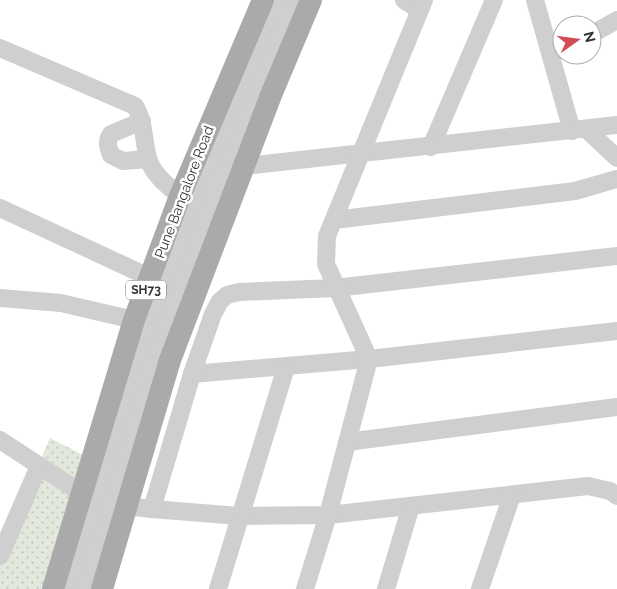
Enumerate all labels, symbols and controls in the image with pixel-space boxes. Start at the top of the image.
north arrow [552,15,602,65]
text: N [581,30,599,44]
street label: Pune Bangalore Road [151,124,217,260]
road number: SH73 [126,280,166,300]

